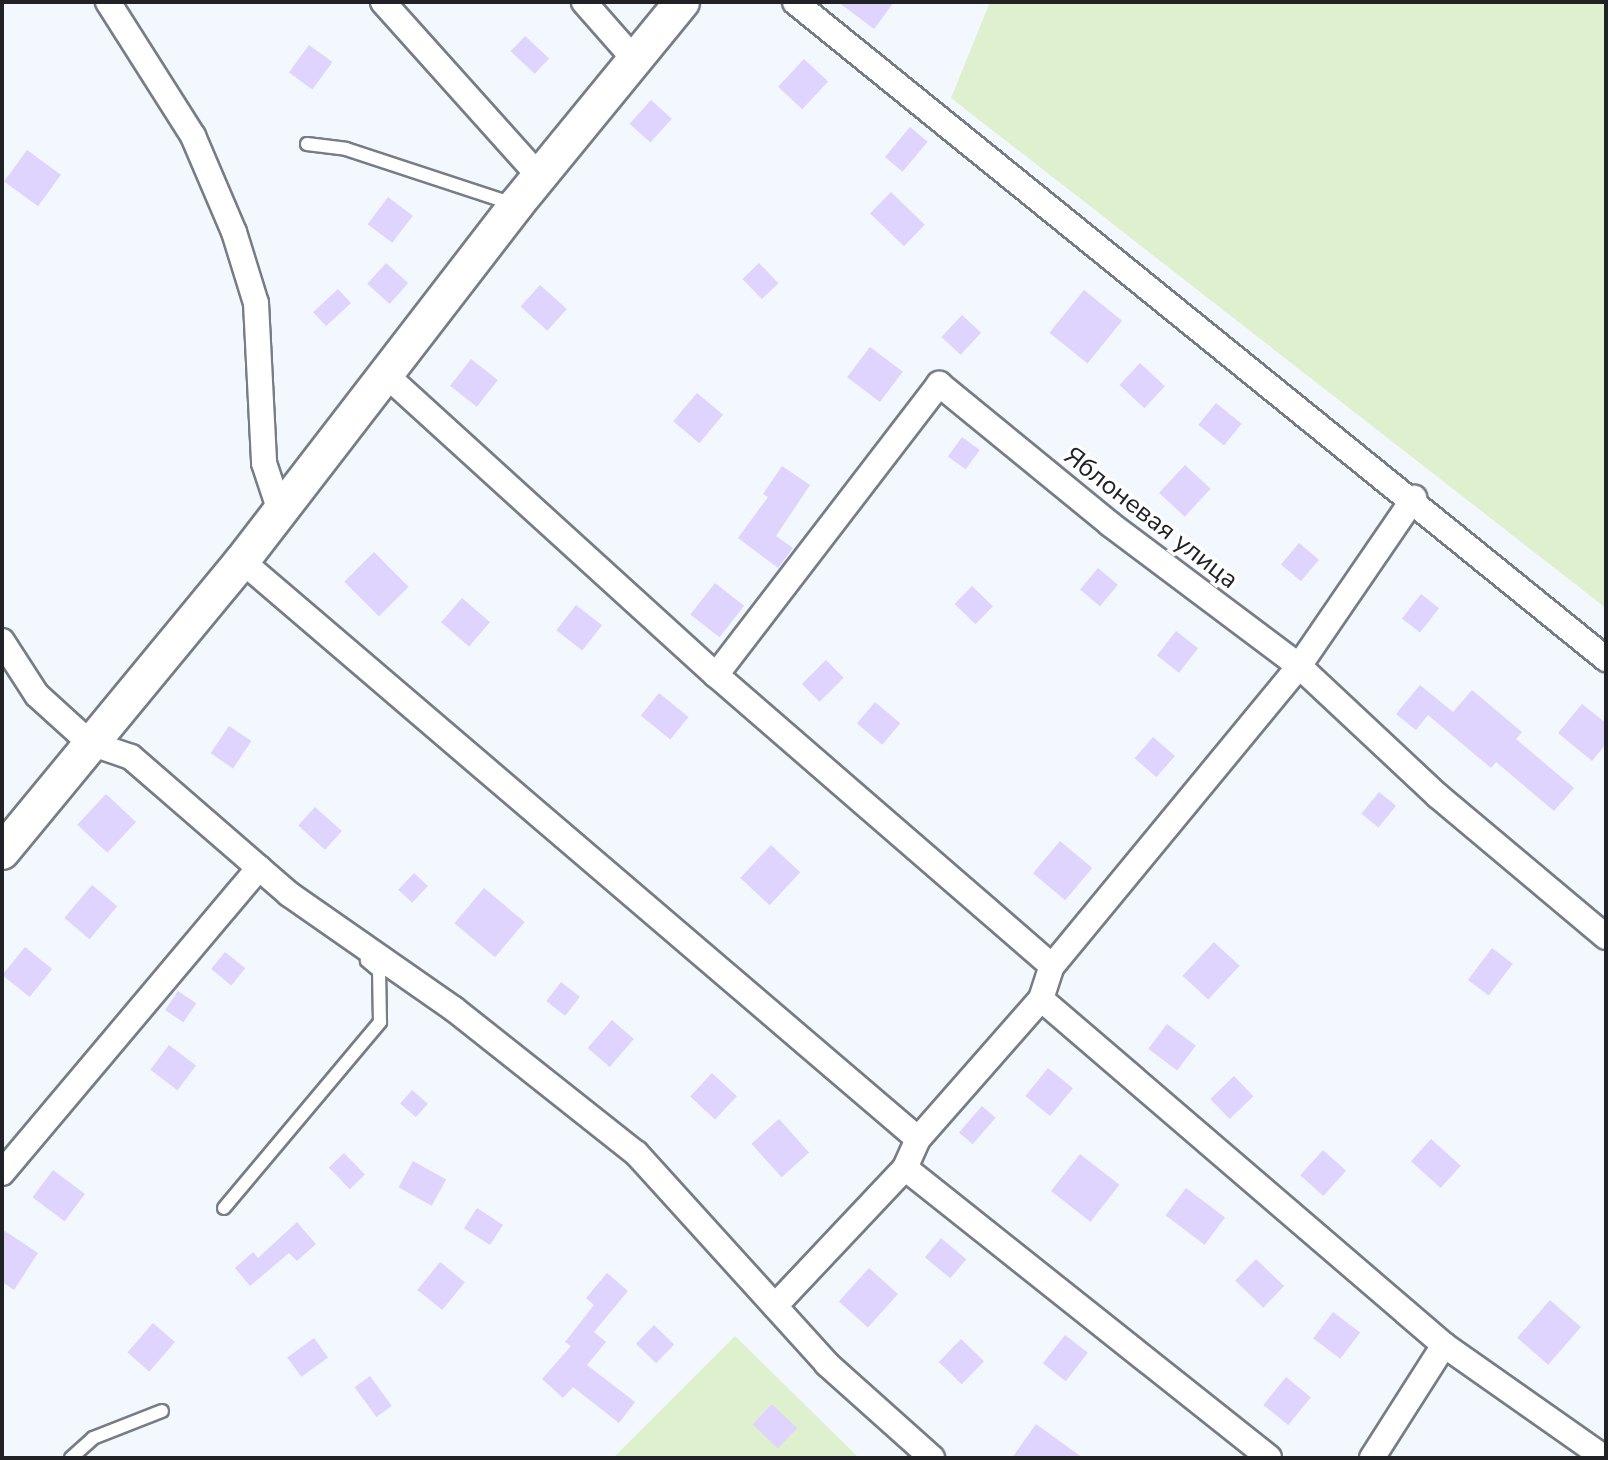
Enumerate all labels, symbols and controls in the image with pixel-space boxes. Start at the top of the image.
street label: Яблоневая улица [1058,440,1244,596]

